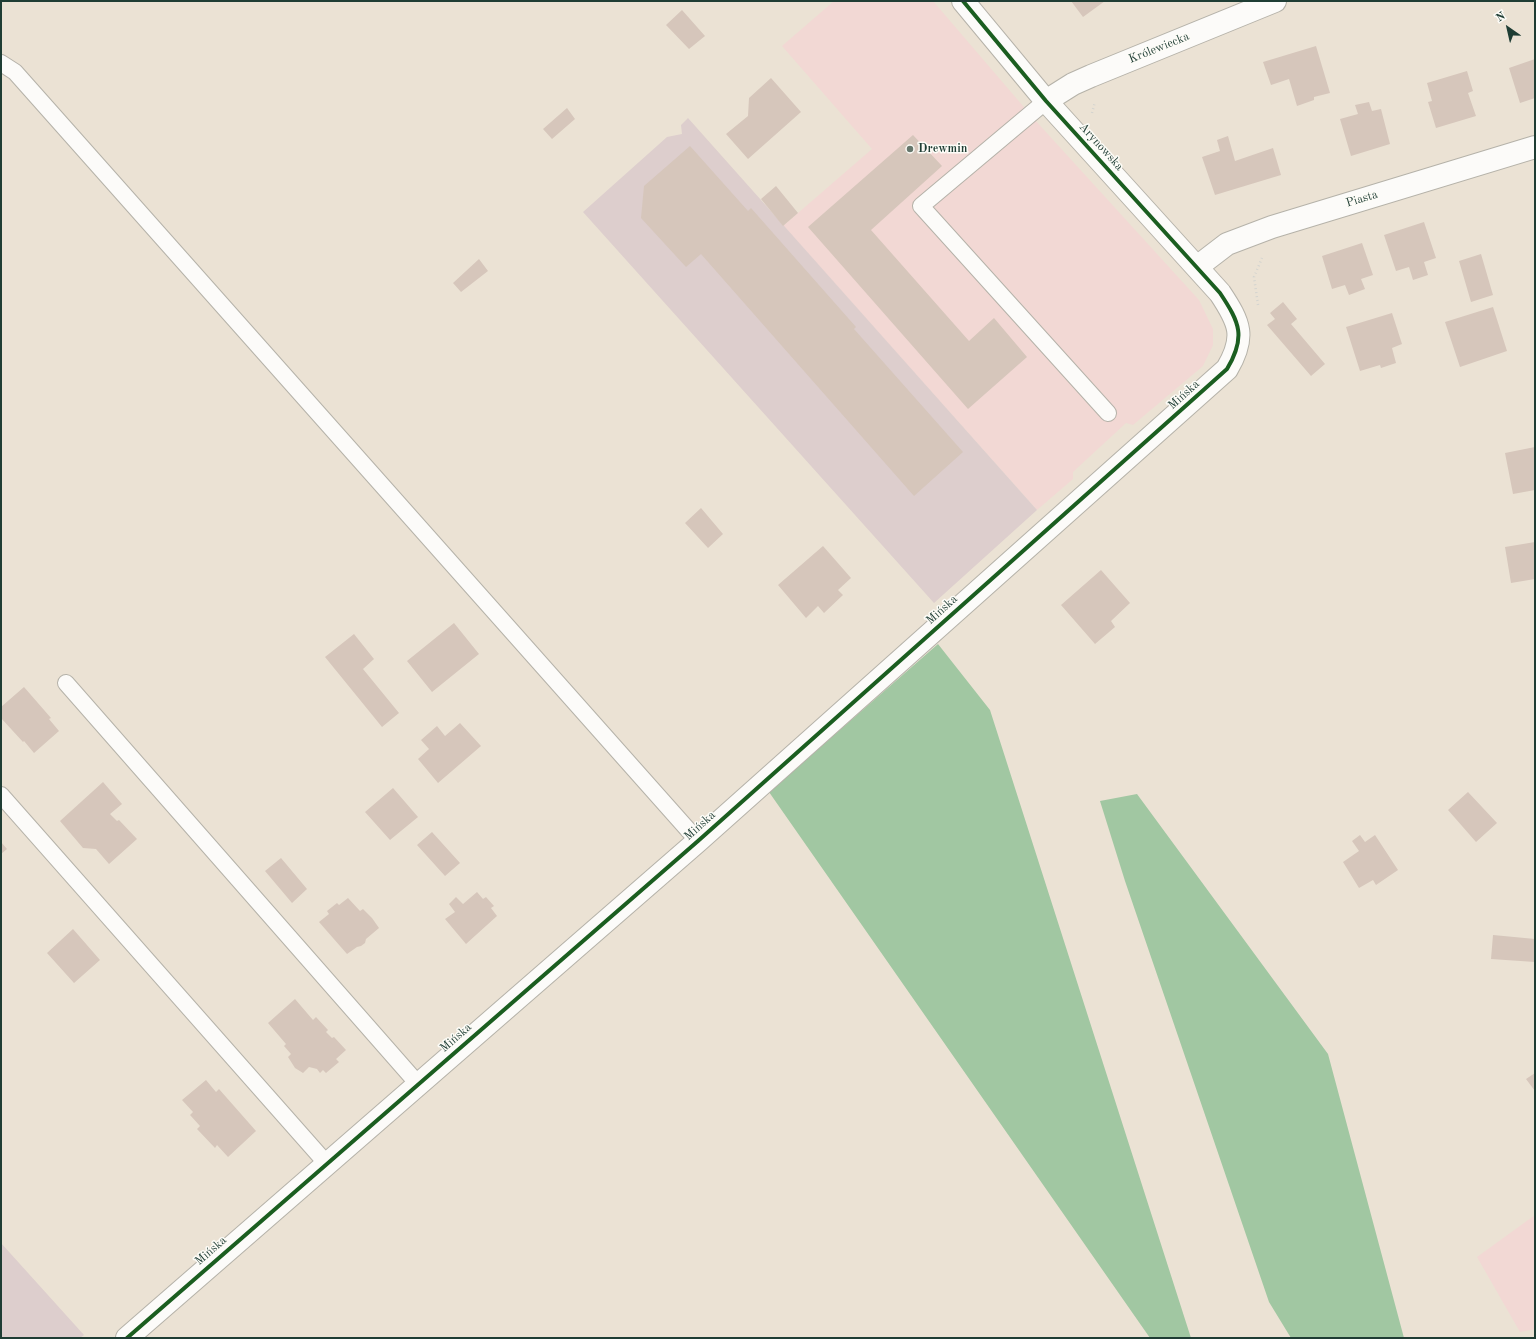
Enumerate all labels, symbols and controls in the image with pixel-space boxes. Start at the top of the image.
north arrow [1488,8,1528,48]
text: N [1494,11,1508,25]
street label: Królewiecka [1127,29,1191,67]
street label: Arynowska [1076,120,1126,174]
place label: Drewmin [918,142,967,156]
marker: Drewmin [905,144,915,154]
street label: Piasta [1344,187,1380,211]
street label: Mińska [1165,377,1203,413]
street label: Mińska [923,592,961,628]
street label: Mińska [681,808,719,844]
street label: Mińska [437,1020,475,1056]
street label: Mińska [192,1233,230,1269]

